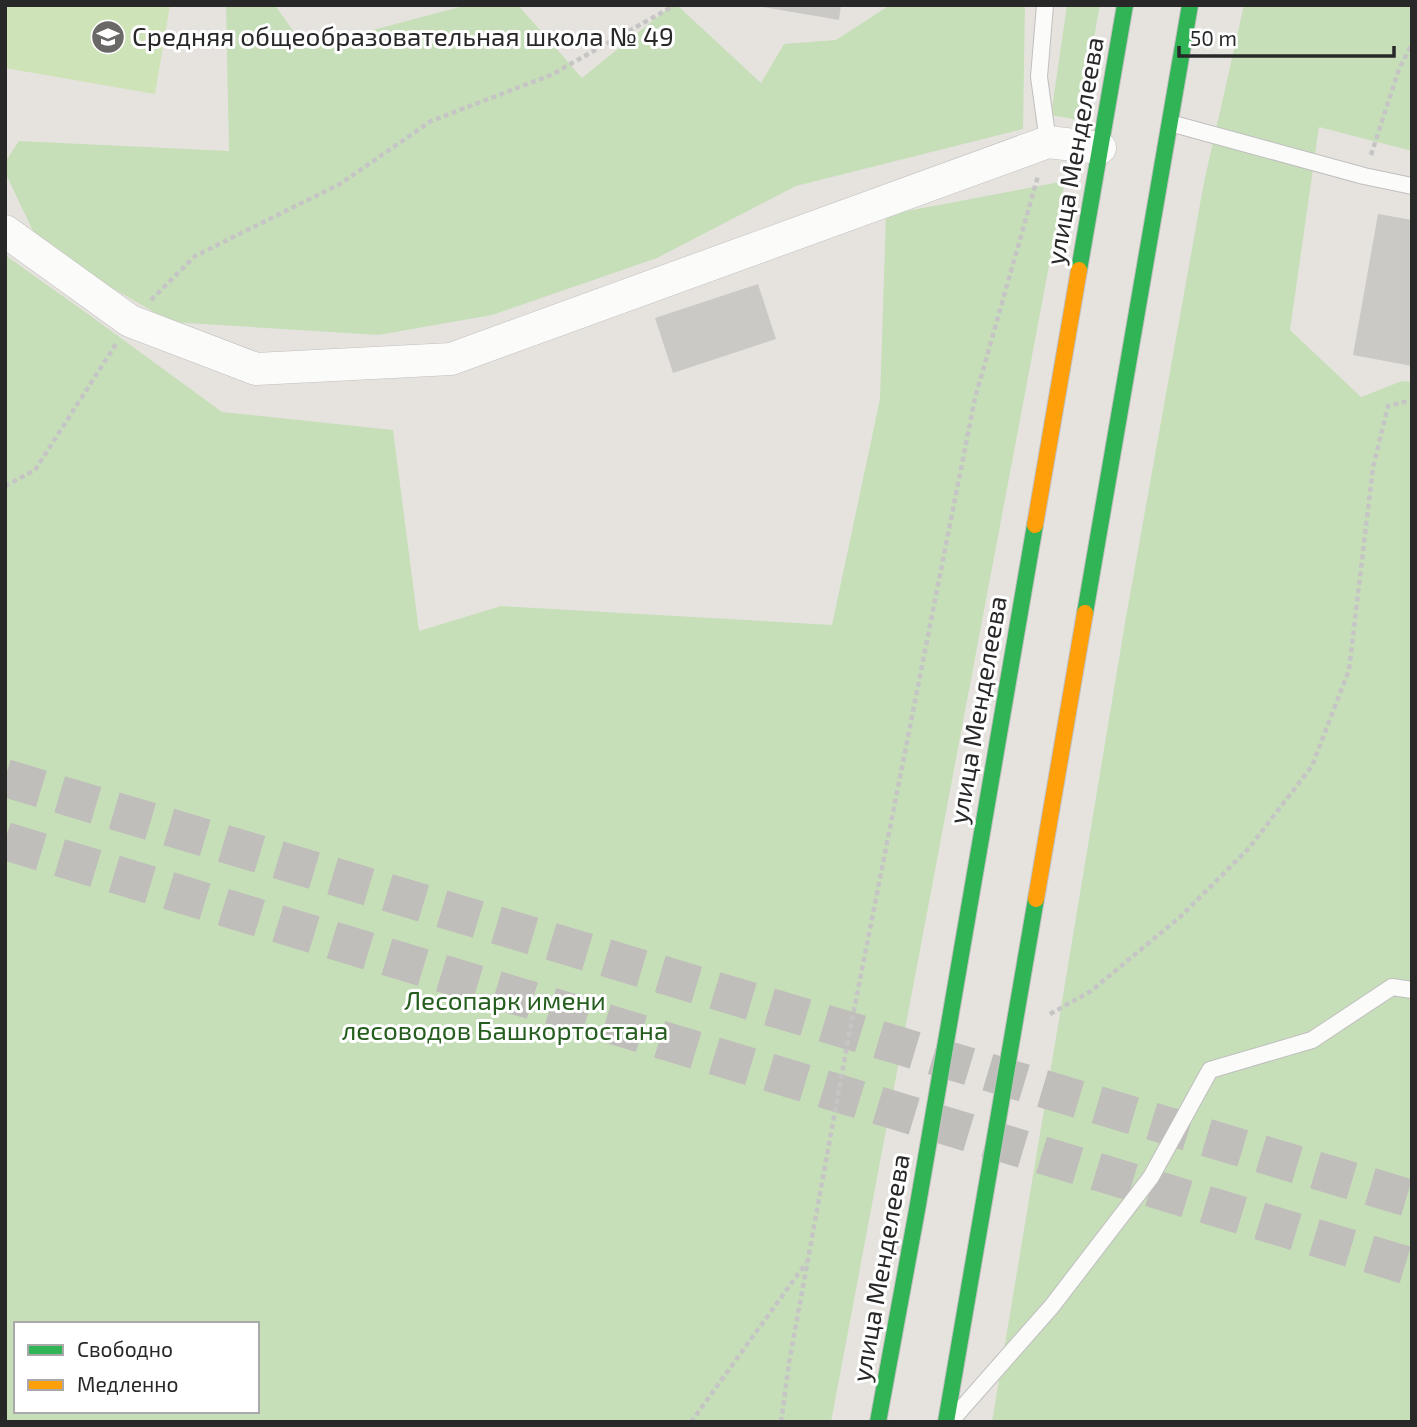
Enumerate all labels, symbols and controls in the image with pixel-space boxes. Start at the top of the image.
scale bar [1179,14,1394,58]
school or university icon: Средняя общеобразовательная школа № 49 [89,18,127,56]
place label: Средняя общеобразовательная школа № 49 [132,20,674,51]
text: 50 m [1190,25,1237,50]
street label: улица Менделеева [1038,34,1110,267]
street label: улица Менделеева [941,593,1013,826]
park label: Лесопарк имени лесоводов Башкортостана [342,984,668,1045]
street label: улица Менделеева [844,1151,916,1384]
legend [14,1322,259,1413]
text: Свободно [77,1336,173,1361]
text: Медленно [77,1371,179,1396]

